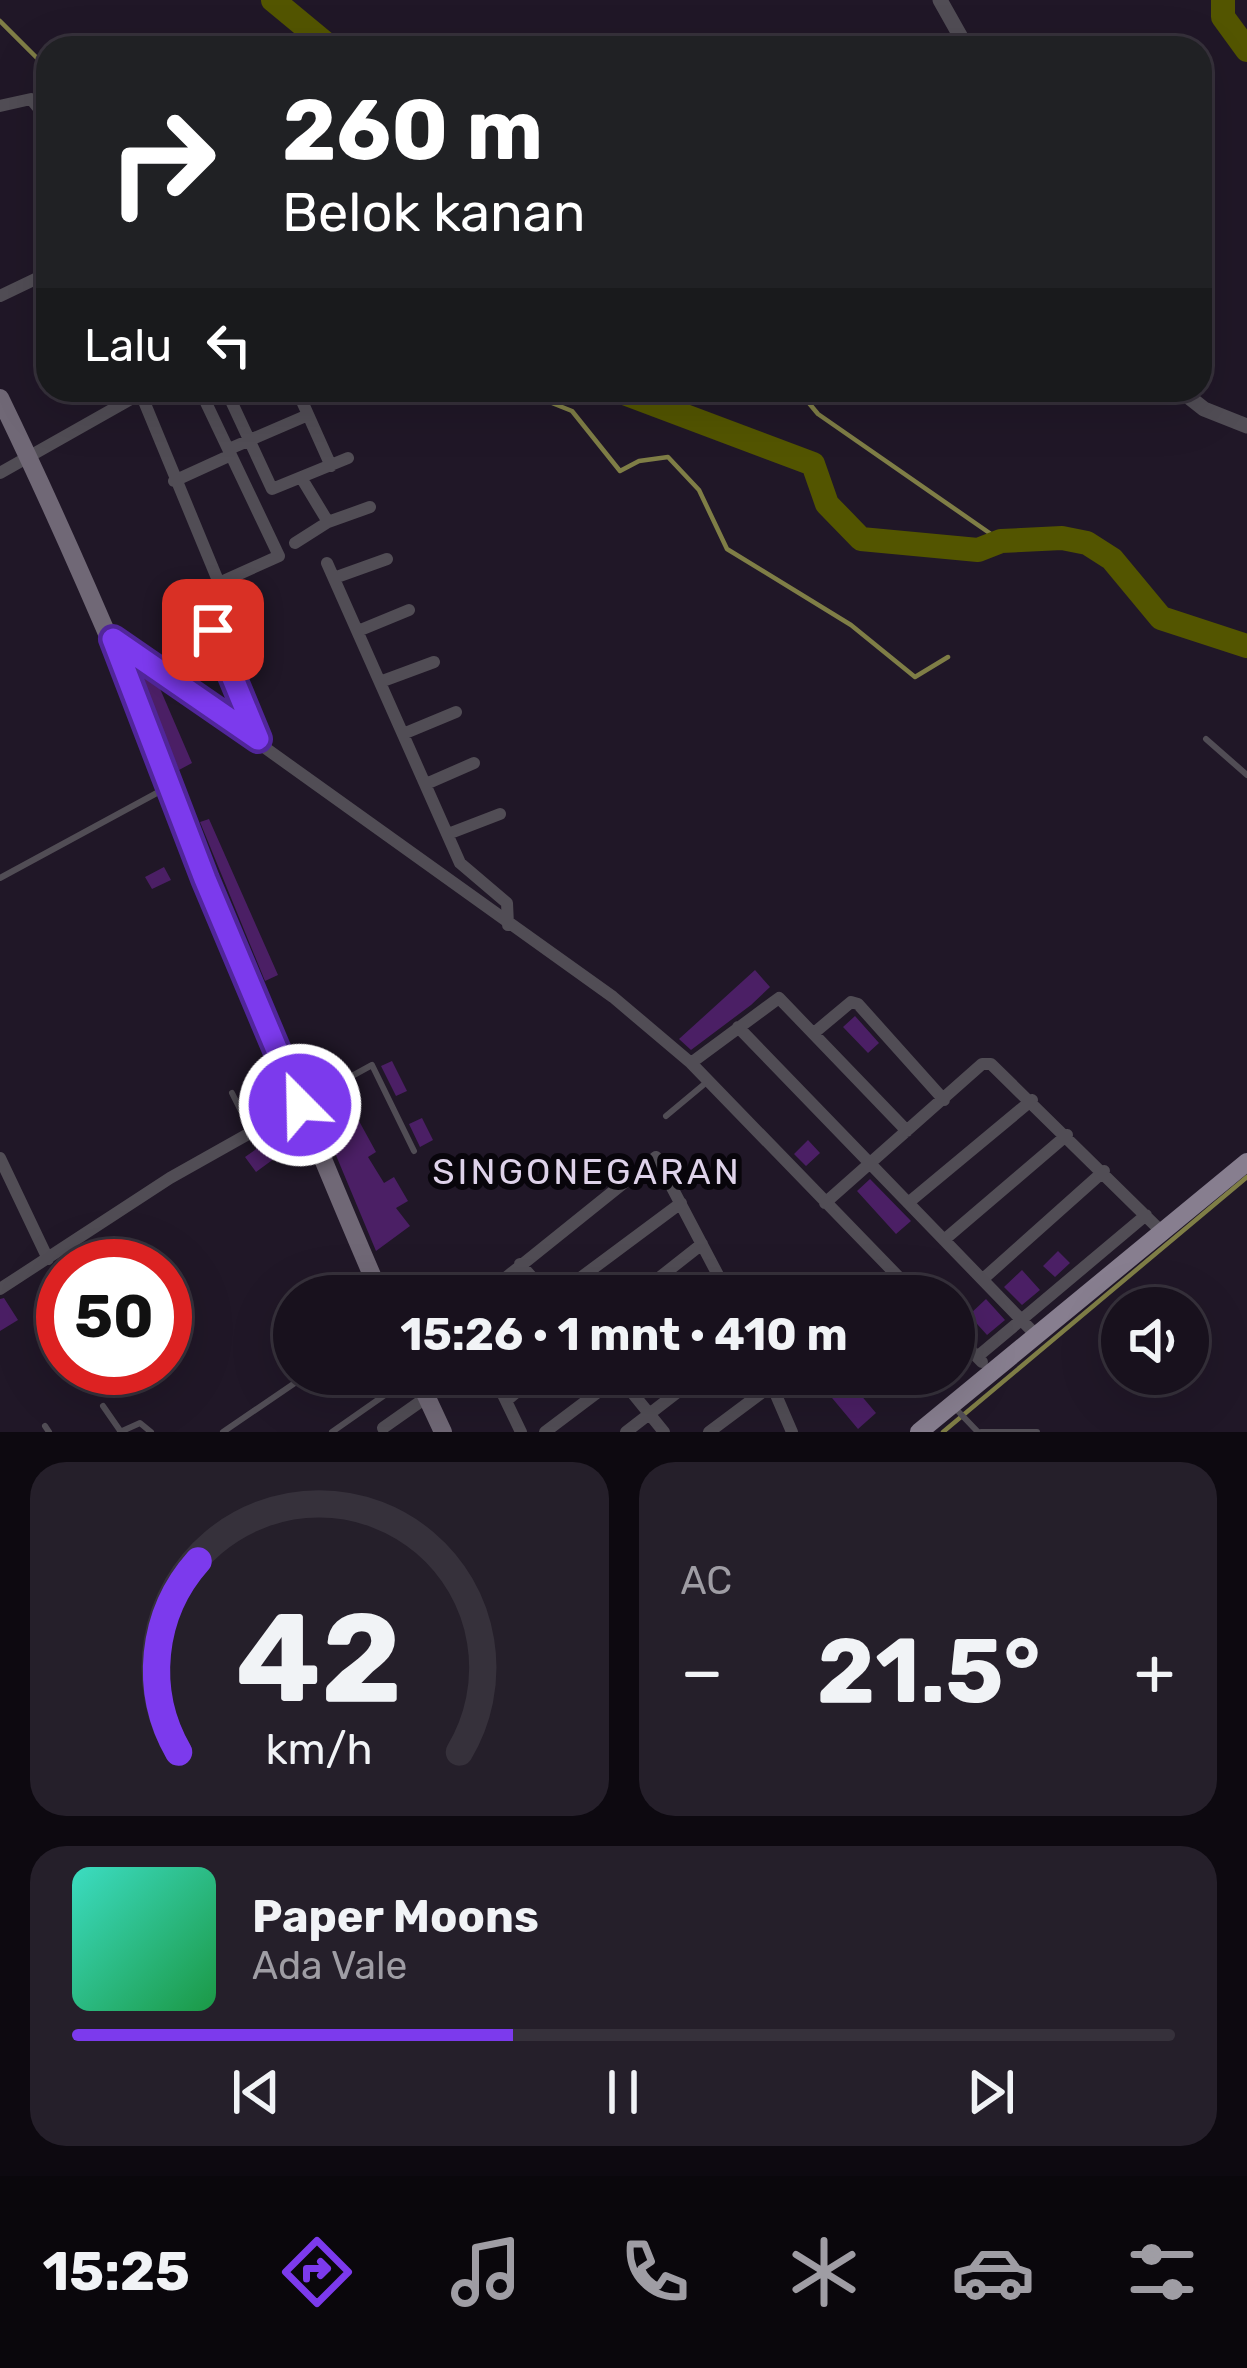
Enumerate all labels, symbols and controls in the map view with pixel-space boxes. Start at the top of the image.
text: 260 m [282,80,543,180]
icon: right [84,84,240,240]
text: Belok kanan [282,181,585,245]
icon: left [196,312,262,378]
text: Lalu [84,319,172,372]
pin [162,579,264,681]
icon: arrive [180,597,246,663]
position arrow [237,1042,363,1168]
district label: SINGONEGARAN [432,1150,742,1193]
speed limit sign: 50 [36,1239,192,1395]
map controls [1101,1287,1209,1395]
button: sound [1101,1287,1209,1395]
text: 15:26 · 1 mnt · 410 m [400,1308,848,1361]
text: AC [681,1558,732,1604]
text: 42 [236,1584,402,1732]
text: 21.5° [817,1618,1041,1725]
text: − [681,1632,723,1711]
text: + [1134,1632,1175,1711]
text: km/h [266,1724,373,1775]
text: Paper Moons [252,1890,539,1943]
text: Ada Vale [252,1943,407,1989]
icon: previous [223,2059,289,2125]
icon: pause [590,2059,656,2125]
icon: next [958,2059,1024,2125]
icon: directions [275,2230,359,2314]
icon: music [444,2230,528,2314]
icon: phone [613,2230,697,2314]
icon: climate [782,2230,866,2314]
icon: car [951,2230,1035,2314]
icon: filters [1120,2230,1204,2314]
text: 15:25 [43,2240,190,2304]

